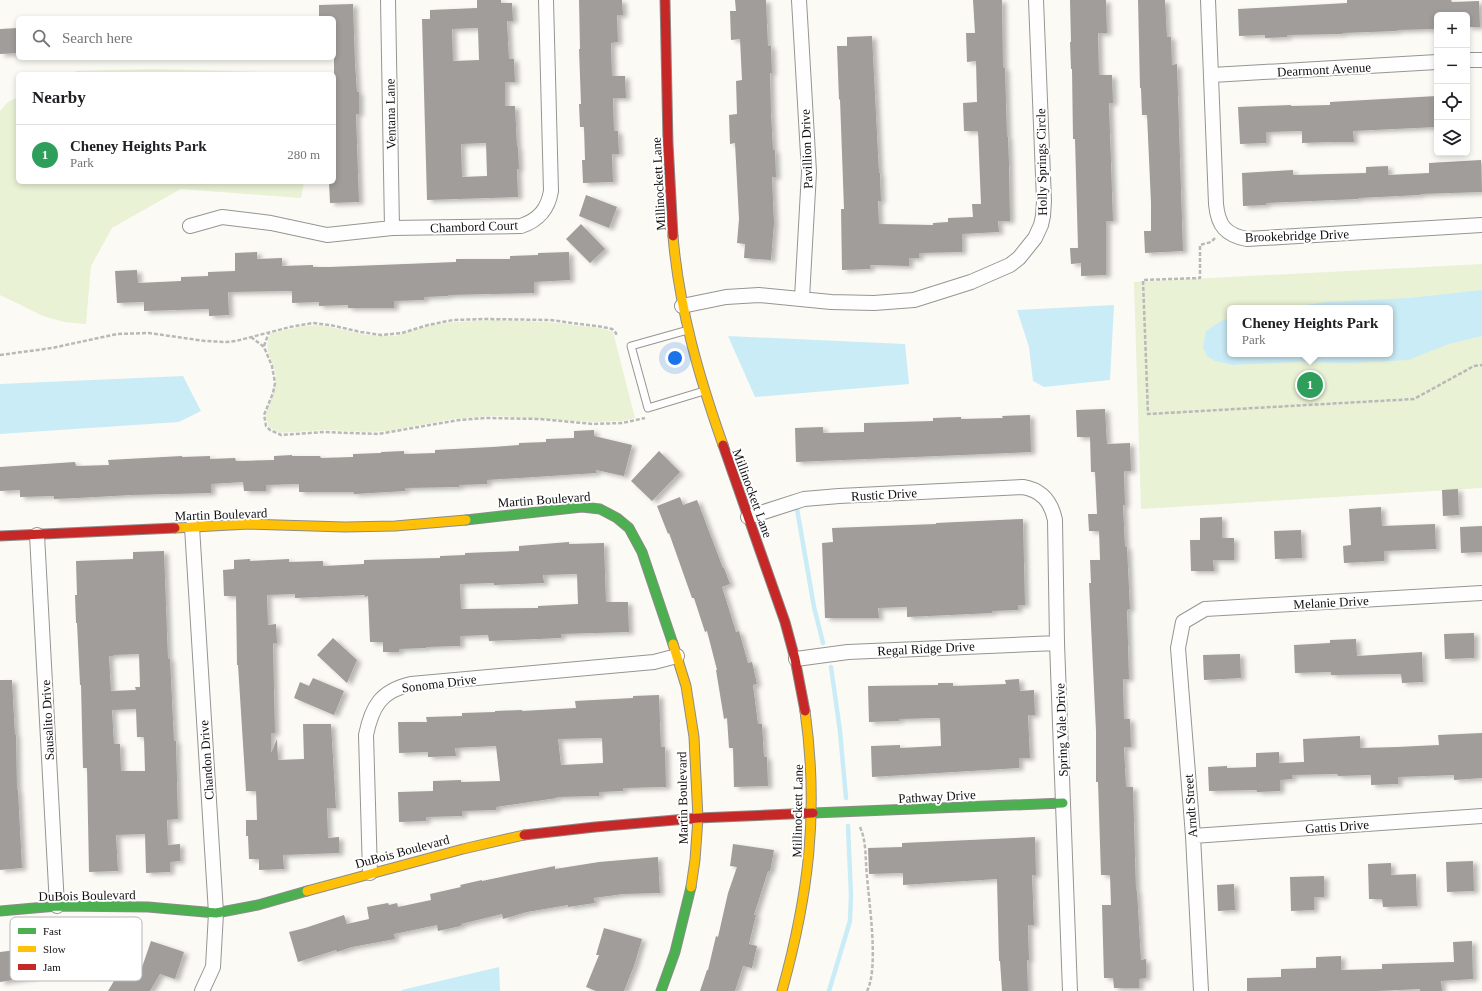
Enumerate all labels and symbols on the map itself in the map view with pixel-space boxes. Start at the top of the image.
street label: Dearmont Avenue [1277,60,1372,79]
street label: Ventana Lane [382,78,399,150]
street label: Holly Springs Circle [1033,108,1050,216]
street label: Pavillion Drive [798,109,815,189]
street label: Millinockett Lane [649,137,668,231]
street label: Chambord Court [430,217,519,236]
street label: Brookebridge Drive [1245,226,1350,245]
your location [665,348,685,368]
pin: 1 [1297,370,1323,400]
street label: Millinockett Lane [729,447,776,540]
street label: Rustic Drive [851,485,918,504]
street label: Martin Boulevard [497,489,591,510]
street label: Martin Boulevard [174,505,268,524]
street label: Melanie Drive [1293,593,1369,612]
street label: Regal Ridge Drive [877,638,975,659]
street label: Sonoma Drive [401,671,478,696]
street label: Sausalito Drive [38,679,57,761]
street label: Spring Vale Drive [1052,683,1071,777]
street label: Chandon Drive [196,719,217,800]
street label: Martin Boulevard [674,751,691,845]
street label: Millinockett Lane [789,764,806,858]
street label: Arndt Street [1181,773,1200,838]
street label: Pathway Drive [898,787,976,806]
street label: Gattis Drive [1305,817,1370,836]
street label: DuBois Boulevard [353,832,451,871]
street label: DuBois Boulevard [38,887,136,904]
legend [10,917,142,981]
text: Fast [43,925,61,937]
text: Slow [43,943,66,955]
text: Jam [43,961,61,973]

